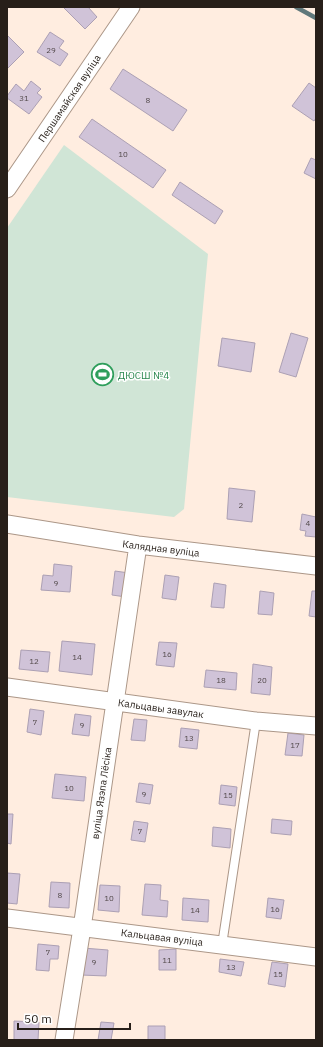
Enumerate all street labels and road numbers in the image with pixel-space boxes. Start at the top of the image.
street label: Першамайская вуліца [35,51,104,145]
street label: Калядная вуліца [122,537,201,560]
street label: Кальцавы завулак [117,696,205,721]
street label: вуліца Язэпа Лёсіка [89,746,114,840]
street label: Кальцавая вуліца [120,926,204,949]

